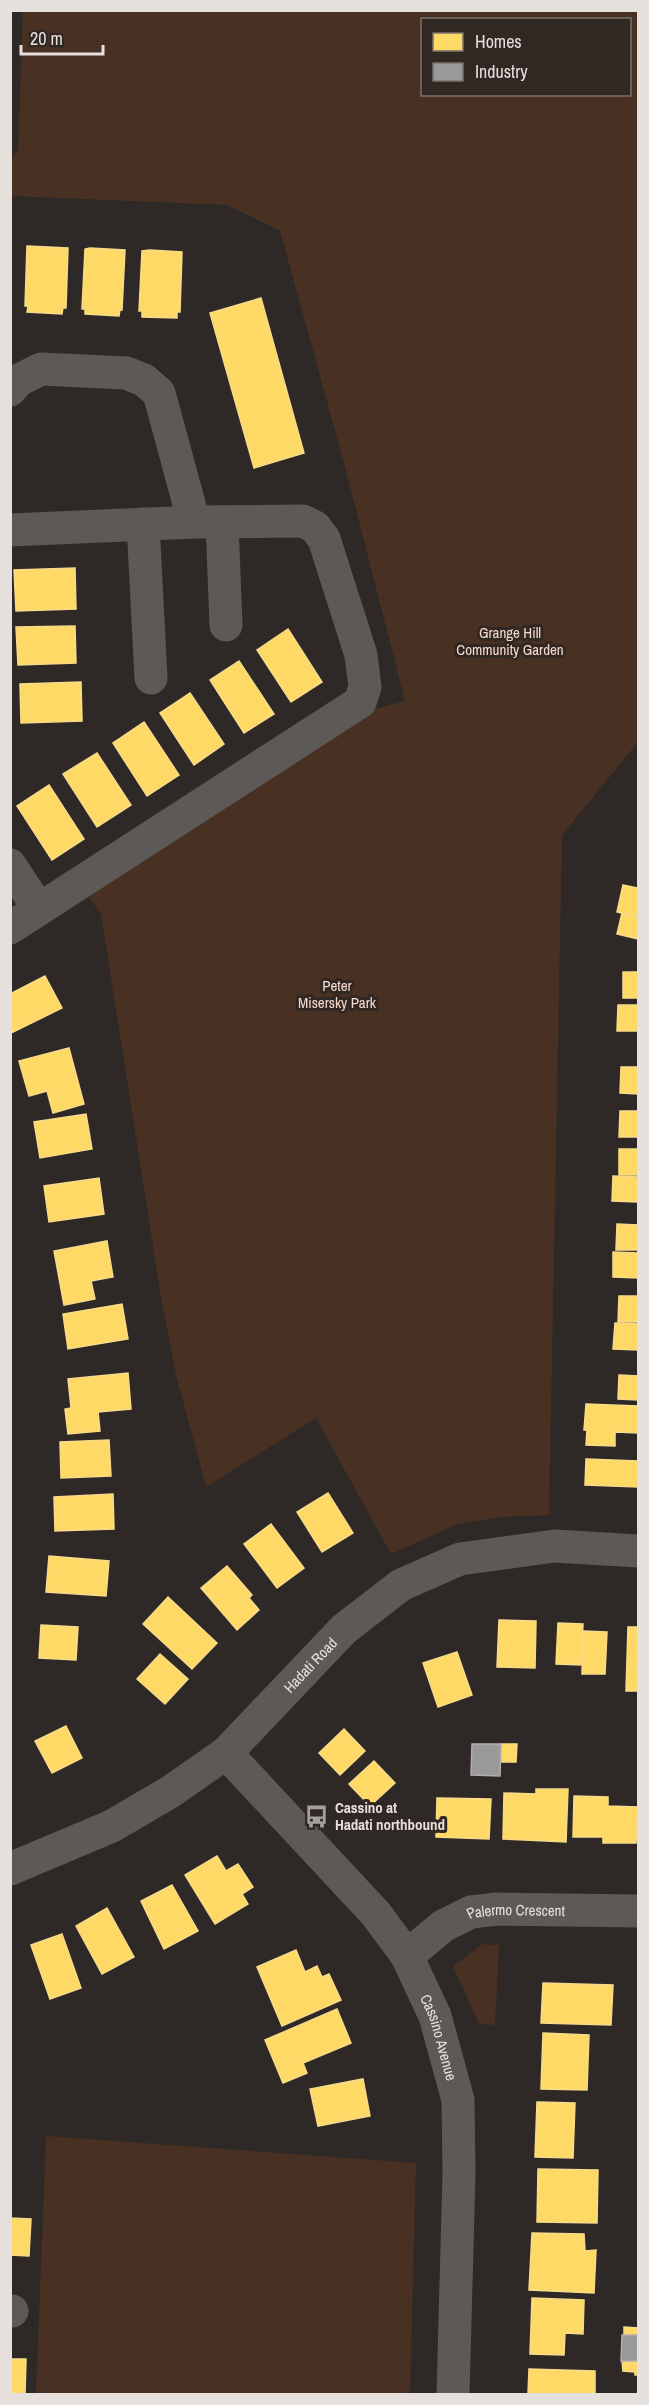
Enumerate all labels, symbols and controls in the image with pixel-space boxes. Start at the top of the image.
scale bar [21,18,104,56]
legend [421,18,631,96]
text: 20 m [30,26,63,51]
text: Homes [475,29,522,54]
text: Industry [475,59,528,84]
park label: Grange Hill Community Garden [456,622,564,660]
park label: Peter Misersky Park [298,975,377,1013]
street label: Hadati Road [279,1632,341,1697]
place label: Cassino at Hadati northbound [335,1797,445,1835]
bus stop icon: Cassino at Hadati northbound [304,1803,330,1829]
street label: Palermo Crescent [462,1898,566,1923]
street label: Cassino Avenue [416,1991,463,2083]

